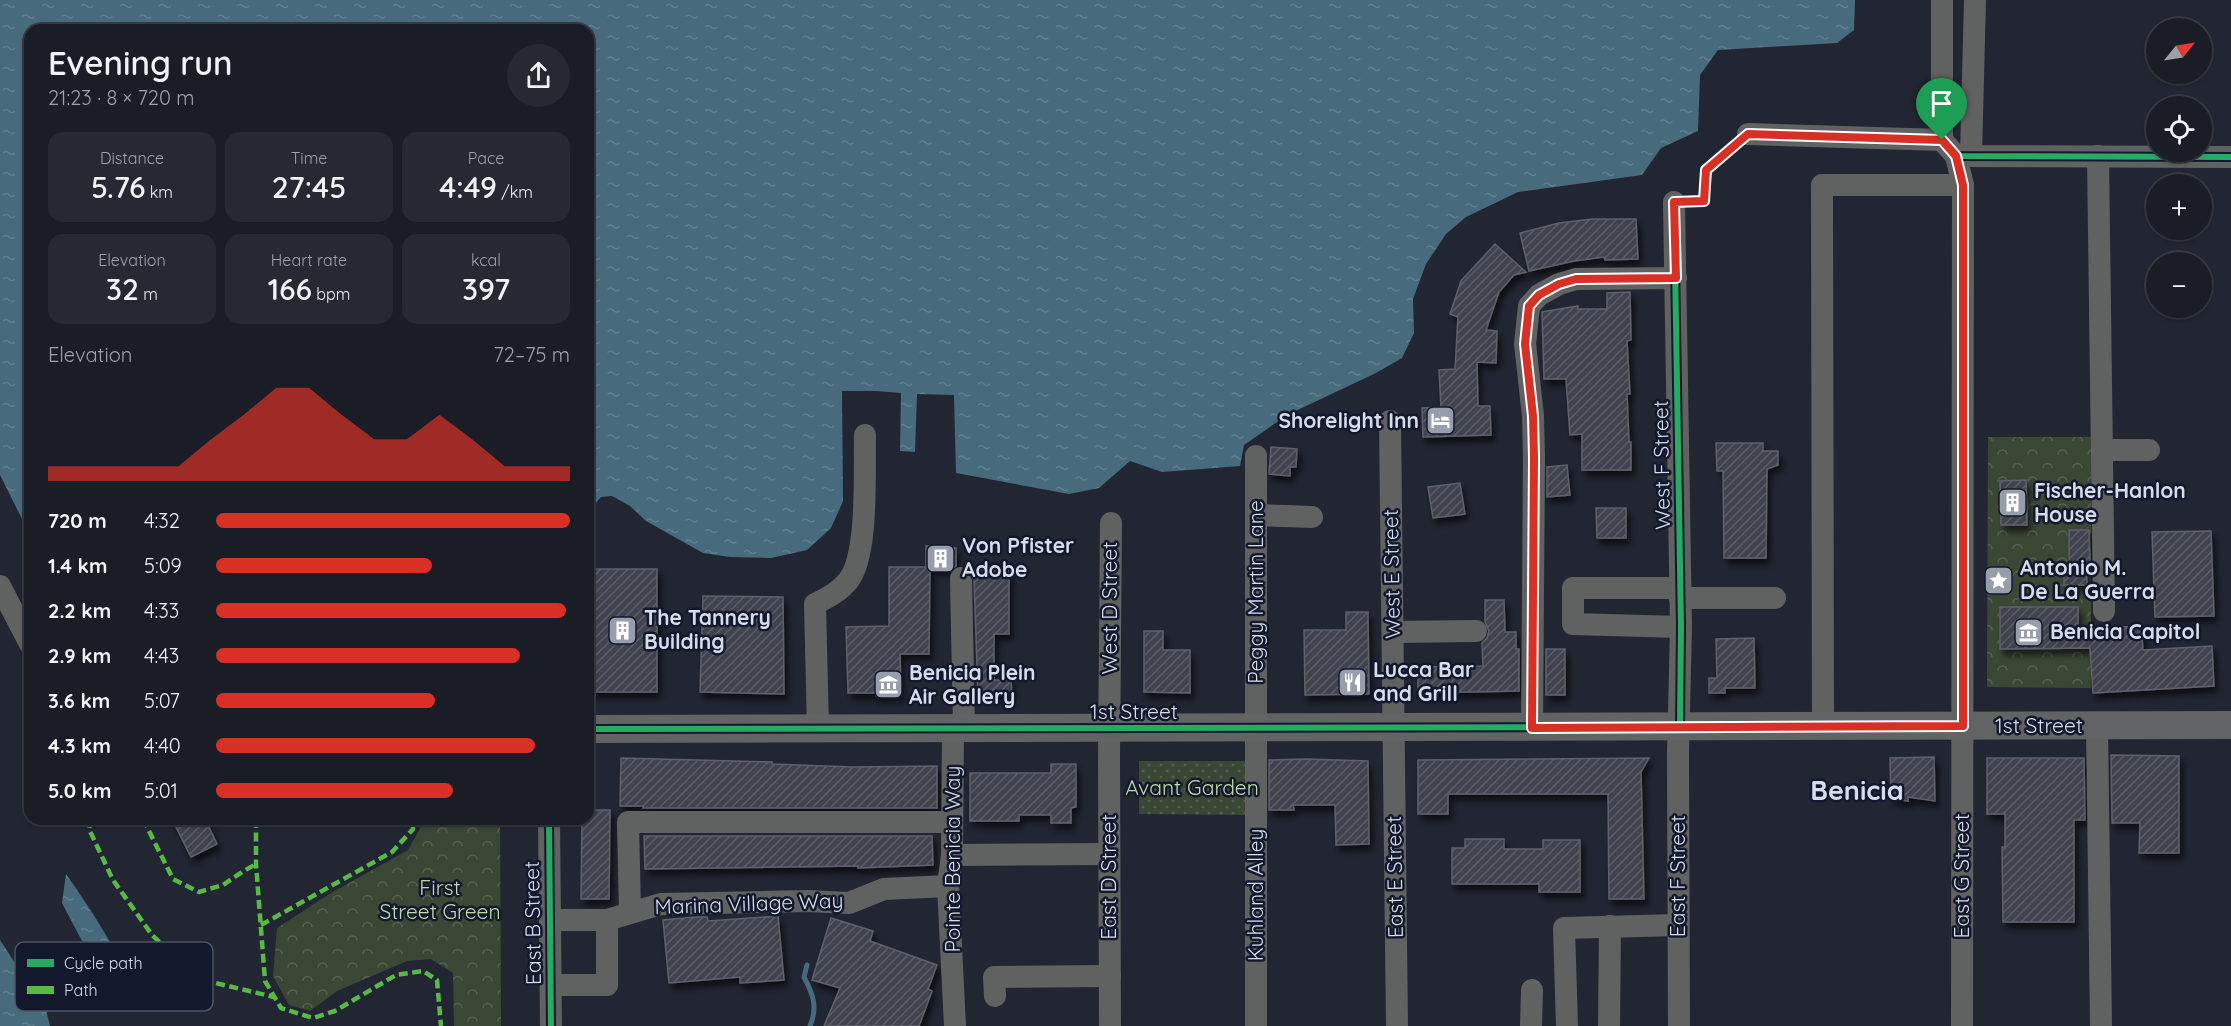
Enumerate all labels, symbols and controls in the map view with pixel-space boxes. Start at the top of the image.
north arrow [2146,18,2212,84]
map controls [2146,18,2212,318]
text: Evening run [48,42,233,83]
button: share [507,44,570,107]
pin [1916,78,1967,140]
text: 21:23 · 8 × 720 m [48,85,195,110]
icon: arrive [1925,87,1958,120]
button: locate [2146,96,2212,162]
text: Distance [100,148,164,168]
text: Time [291,148,327,168]
text: Pace [468,148,504,168]
text: 5.76 [91,168,145,206]
text: 27:45 [272,168,346,206]
text: 4:49 [439,168,497,206]
button: + [2146,174,2212,240]
text: km [145,182,173,202]
text: /km [497,182,533,202]
text: Elevation [98,250,166,270]
text: Heart rate [271,250,347,270]
text: kcal [471,250,501,270]
button: − [2146,252,2212,318]
text: 32 [106,270,139,308]
text: 166 [268,270,312,308]
text: 397 [462,270,510,308]
text: m [139,284,158,304]
text: bpm [312,284,350,304]
text: Elevation [48,342,132,367]
text: 72–75 m [494,342,570,367]
street label: West F Street [1647,400,1675,530]
hotel icon: Shorelight Inn [1424,405,1456,437]
place label: Shorelight Inn [1278,407,1419,433]
place label: Fischer-Hanlon House [2034,477,2186,527]
building icon: Fischer-Hanlon House [1997,487,2029,519]
street label: Peggy Martin Lane [1242,500,1268,684]
text: 720 m [48,508,107,533]
text: 4:32 [144,508,180,533]
street label: West E Street [1377,509,1405,639]
place label: Von Pfister Adobe [962,532,1074,582]
building icon: Von Pfister Adobe [925,542,957,574]
street label: West D Street [1096,542,1122,674]
text: 1.4 km [48,553,107,578]
text: 5:09 [144,553,182,578]
place label: Antonio M. De La Guerra [2020,554,2155,604]
place icon: Antonio M. De La Guerra [1983,564,2015,596]
text: 2.2 km [48,598,111,623]
text: 4:33 [144,598,179,623]
place label: The Tannery Building [644,604,771,654]
building icon: The Tannery Building [607,614,639,646]
museum icon: Benicia Capitol [2013,616,2045,648]
place label: Benicia Capitol [2050,618,2200,644]
text: 2.9 km [48,643,111,668]
text: 4:43 [144,643,179,668]
place label: Lucca Bar and Grill [1373,656,1474,706]
place label: Benicia Plein Air Gallery [909,659,1036,709]
restaurant icon: Lucca Bar and Grill [1336,666,1368,698]
museum icon: Benicia Plein Air Gallery [872,669,904,701]
text: 3.6 km [48,688,110,713]
text: 5:07 [144,688,180,713]
street label: 1st Street [1090,698,1178,724]
street label: 1st Street [1995,712,2083,738]
text: 4.3 km [48,733,111,758]
text: 4:40 [144,733,181,758]
street label: Pointe Benicia Way [939,766,965,952]
district label: Benicia [1810,773,1904,807]
park label: Avant Garden [1125,774,1259,800]
text: 5.0 km [48,778,111,803]
text: 5:01 [144,778,178,803]
street label: East G Street [1948,813,1974,939]
street label: East D Street [1095,814,1121,940]
street label: East F Street [1664,815,1690,937]
street label: East E Street [1380,816,1408,938]
street label: Kuhland Alley [1242,829,1268,961]
street label: East B Street [518,861,546,985]
park label: First Street Green [379,874,501,924]
street label: Marina Village Way [654,887,844,919]
legend [15,942,213,1011]
text: Cycle path [64,953,143,973]
text: Path [64,980,98,1000]

